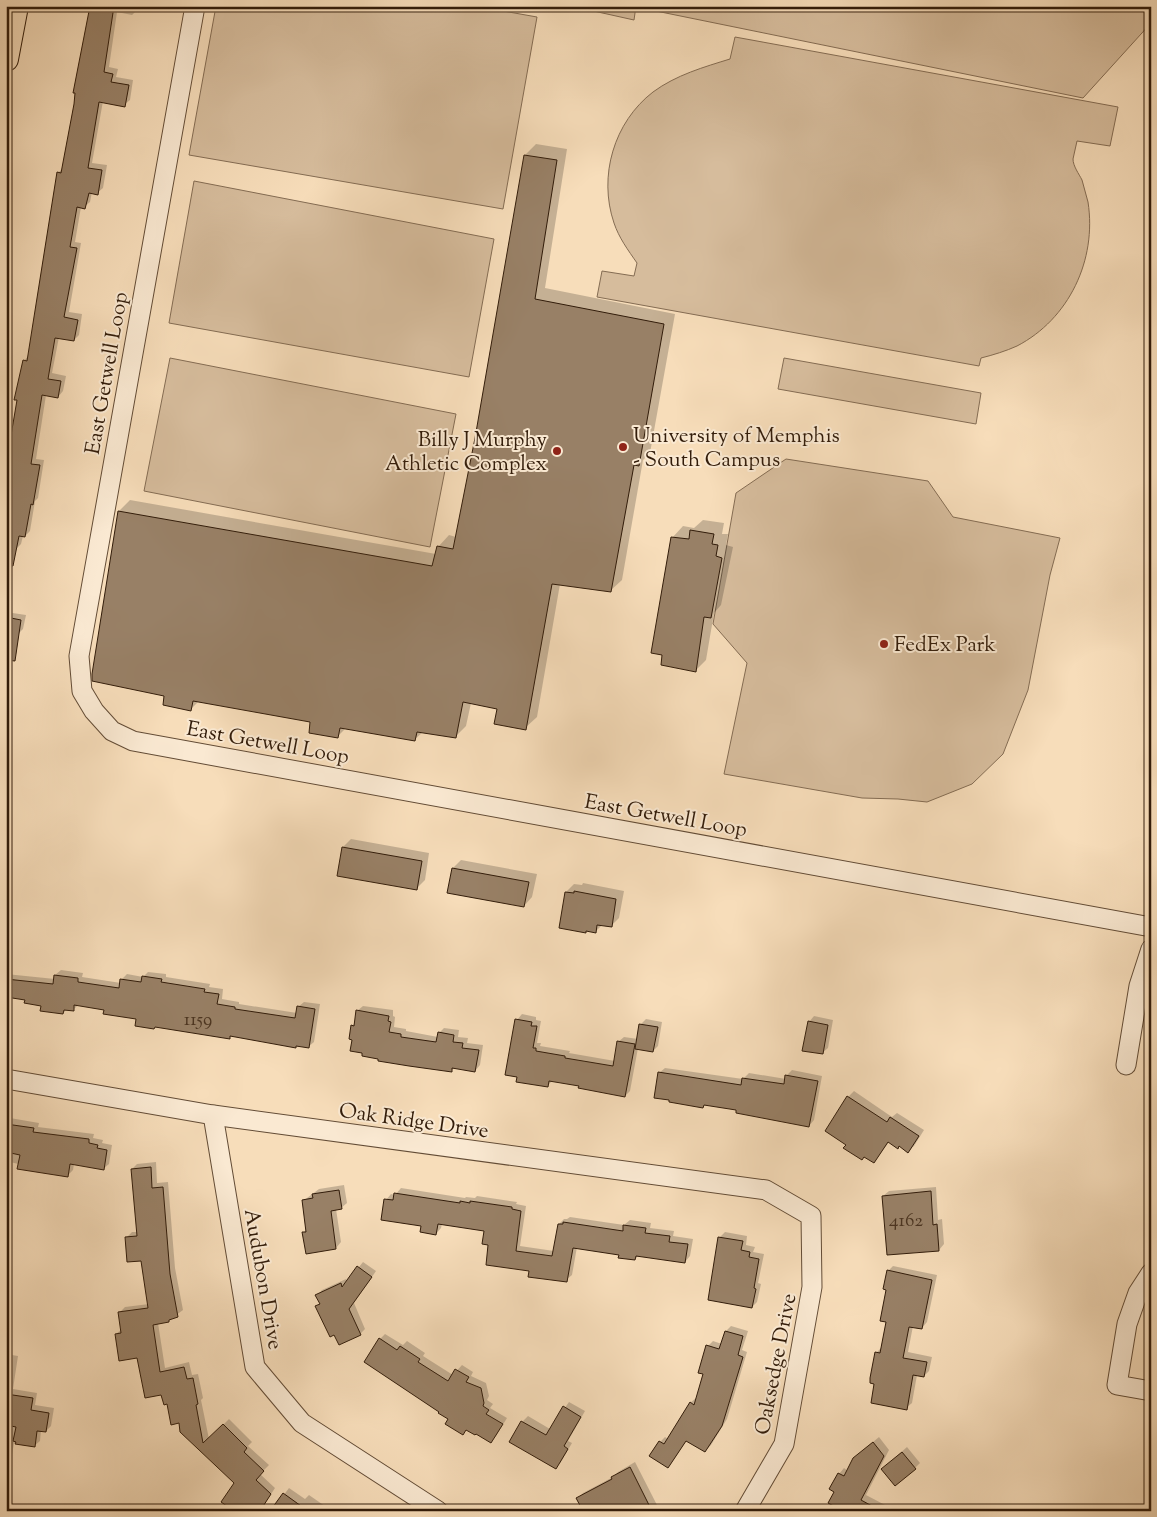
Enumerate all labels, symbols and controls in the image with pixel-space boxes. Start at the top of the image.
street label: East Getwell Loop [79,290,137,457]
place label: University of Memphis - South Campus [633,422,840,476]
place label: Billy J Murphy Athletic Complex [385,426,548,480]
marker: University of Memphis - South Campus [617,441,629,453]
marker: Billy J Murphy Athletic Complex [551,445,563,457]
place label: FedEx Park [894,631,996,661]
marker: FedEx Park [878,638,890,650]
street label: East Getwell Loop [184,715,351,773]
street label: East Getwell Loop [582,788,749,846]
house number: 1159 [184,1007,212,1034]
street label: Oak Ridge Drive [337,1097,491,1147]
street label: Audubon Drive [235,1207,289,1352]
house number: 4162 [889,1208,923,1235]
street label: Oaksedge Drive [749,1291,805,1438]

